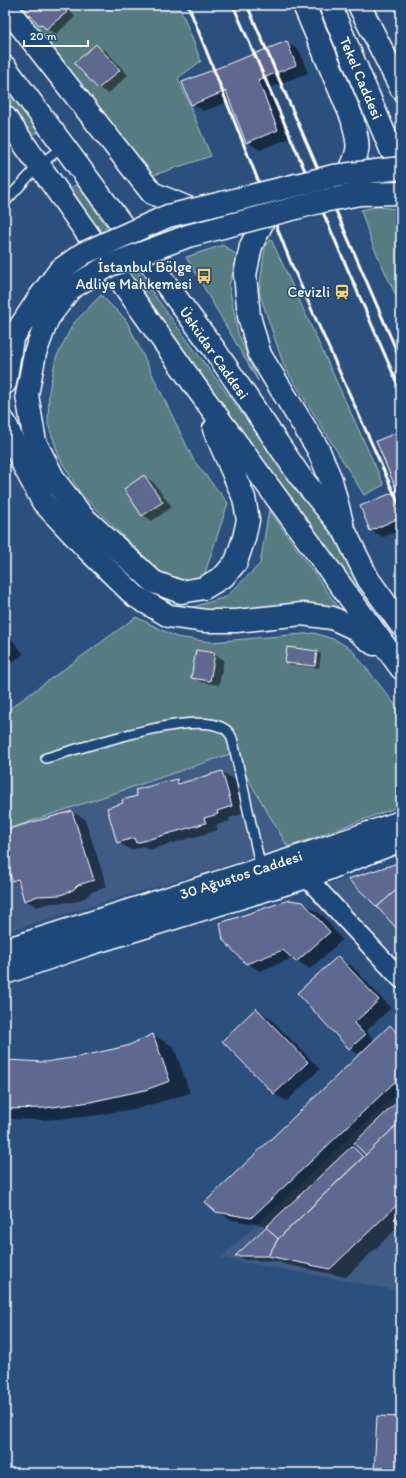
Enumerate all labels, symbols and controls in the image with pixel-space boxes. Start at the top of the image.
scale bar [24,22,88,48]
text: 20 m [30,29,57,43]
street label: Tekel Caddesi [336,34,386,122]
place label: İstanbul Bölge Adliye Mahkemesi [76,258,192,293]
bus stop icon: İstanbul Bölge Adliye Mahkemesi [195,267,213,285]
place label: Cevizli [288,283,330,301]
station icon: Cevizli [333,283,351,301]
street label: Üsküdar Caddesi [175,303,253,403]
street label: 30 Ağustos Caddesi [177,847,305,903]

